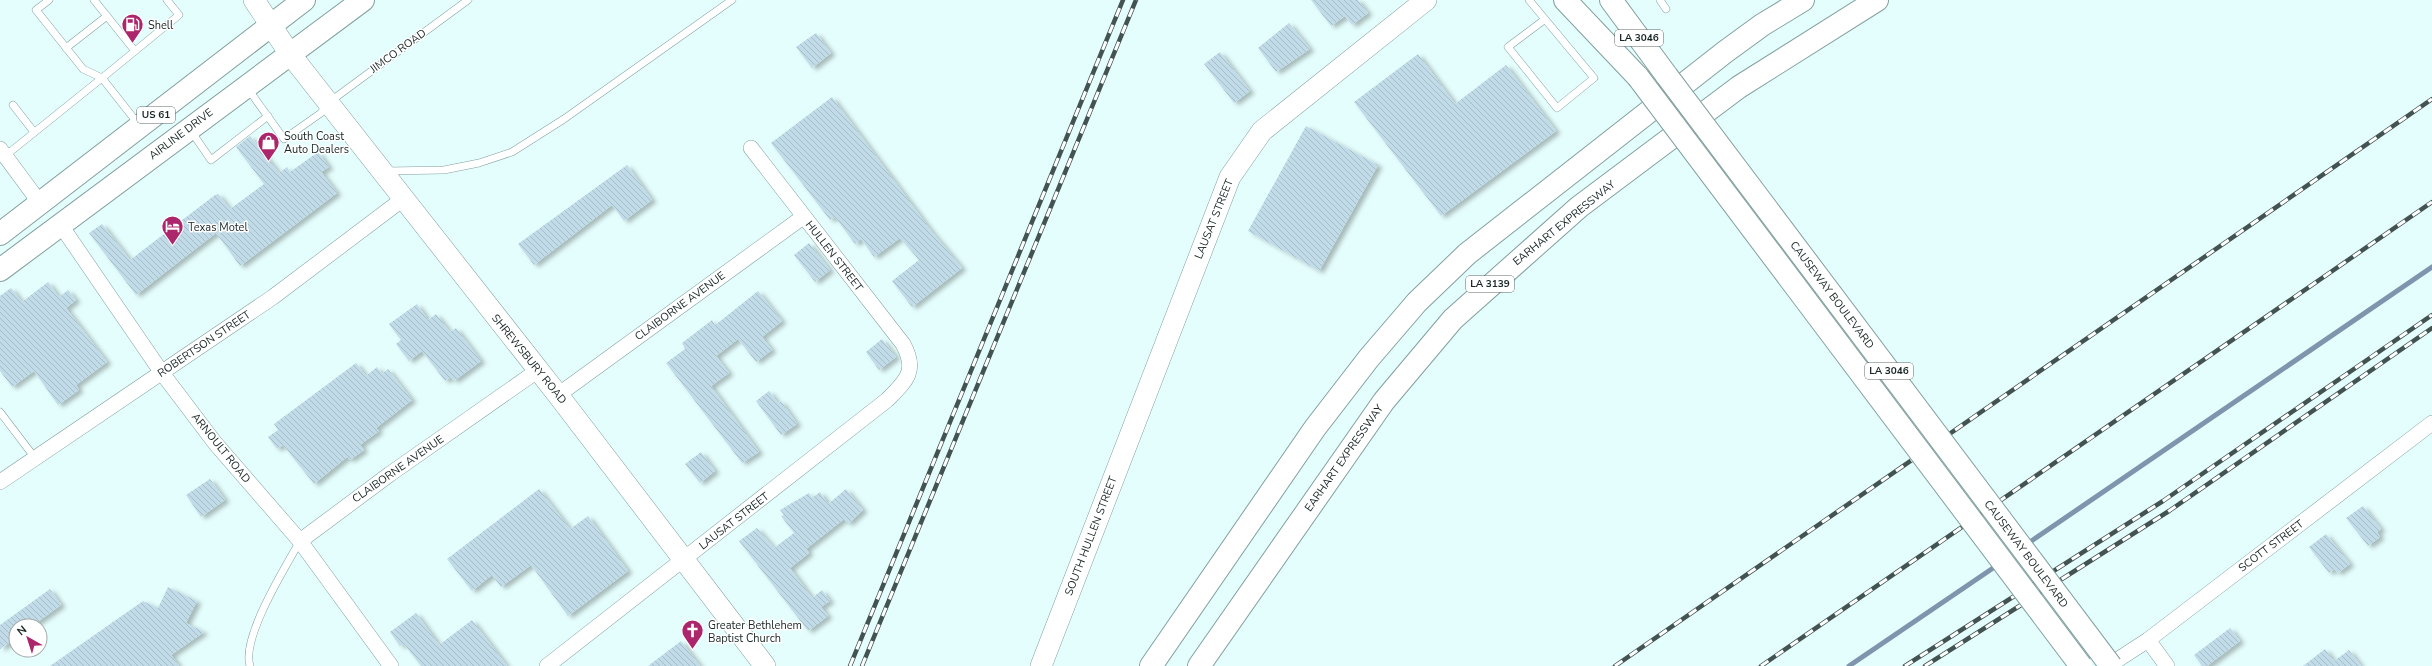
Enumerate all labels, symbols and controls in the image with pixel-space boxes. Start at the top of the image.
fuel station icon: Shell [119,12,145,45]
place label: Shell [148,18,174,33]
street label: JIMCO ROAD [366,26,429,77]
road number: LA 3046 [1615,30,1663,46]
street label: AIRLINE DRIVE [146,105,216,163]
road number: US 61 [137,107,175,123]
shop icon: South Coast Auto Dealers [255,129,281,162]
place label: South Coast Auto Dealers [284,129,349,157]
street label: LAUSAT STREET [1191,176,1237,261]
street label: EARHART EXPRESSWAY [1510,177,1619,269]
hotel icon: Texas Motel [160,214,186,247]
street label: HULLEN STREET [802,218,866,295]
place label: Texas Motel [188,220,248,235]
street label: CAUSEWAY BOULEVARD [1787,238,1877,352]
street label: CLAIBORNE AVENUE [632,268,728,344]
road number: LA 3139 [1466,276,1514,292]
street label: ROBERTSON STREET [155,307,254,381]
street label: SHREWSBURY ROAD [488,311,570,407]
road number: LA 3046 [1865,363,1913,379]
street label: EARHART EXPRESSWAY [1301,401,1387,515]
street label: ARNOULT ROAD [188,410,254,486]
street label: CLAIBORNE AVENUE [349,432,447,506]
street label: SOUTH HULLEN STREET [1061,474,1121,598]
street label: LAUSAT STREET [696,489,772,553]
street label: CAUSEWAY BOULEVARD [1981,497,2071,611]
street label: SCOTT STREET [2235,516,2307,575]
north arrow [8,618,48,658]
church icon: Greater Bethlehem Baptist Church [680,618,706,651]
place label: Greater Bethlehem Baptist Church [708,618,802,646]
text: N [14,622,30,639]

